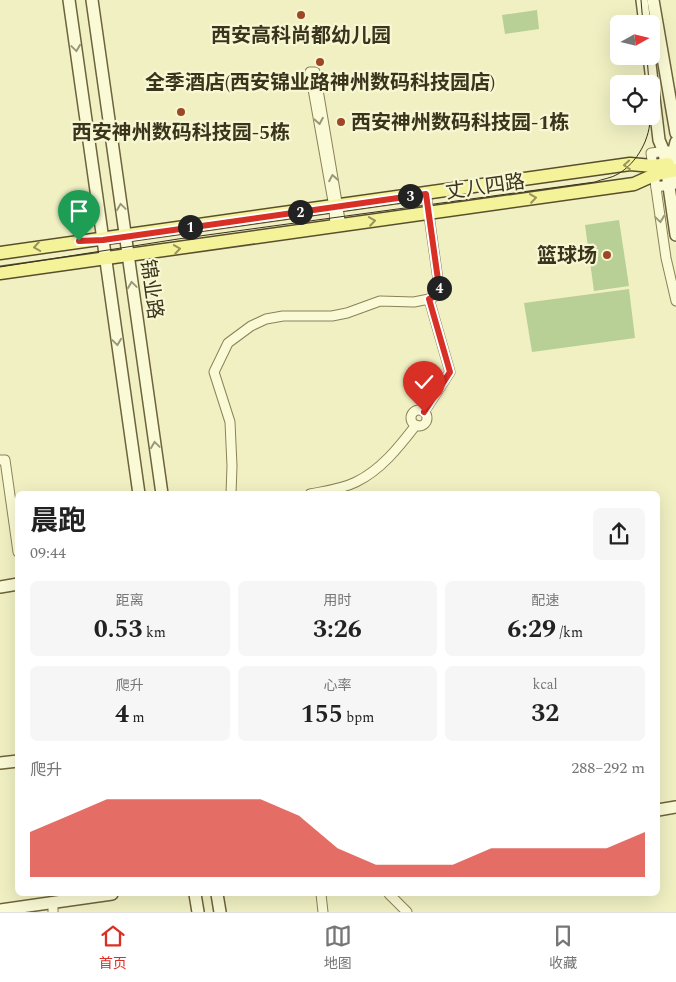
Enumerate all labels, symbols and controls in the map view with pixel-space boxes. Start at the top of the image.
marker: 西安高科尚都幼儿园 [295,9,307,21]
north arrow [610,15,660,65]
map controls [610,15,660,125]
place label: 西安高科尚都幼儿园 [211,21,391,51]
one-way arrow [70,45,81,53]
marker: 全季酒店(西安锦业路神州数码科技园店) [314,56,326,68]
place label: 全季酒店(西安锦业路神州数码科技园店) [145,68,495,98]
button: locate [610,75,660,125]
marker: 西安神州数码科技园-5栋 [175,106,187,118]
place label: 西安神州数码科技园-1栋 [351,108,570,138]
marker: 西安神州数码科技园-1栋 [335,116,347,128]
one-way arrow [313,117,323,126]
place label: 西安神州数码科技园-5栋 [72,118,290,148]
one-way arrow [623,160,631,171]
street label: 丈八四路 [443,167,527,207]
one-way arrow [329,173,339,182]
pin: 3 [398,184,422,208]
text: 3 [407,186,414,207]
pin [58,190,100,241]
one-way arrow [529,194,538,204]
icon: arrive [65,197,93,225]
pin: 2 [288,200,312,224]
text: 2 [297,202,304,223]
one-way arrow [116,203,127,211]
pin: 1 [178,214,202,240]
one-way arrow [654,215,665,223]
one-way arrow [369,216,377,227]
text: 1 [187,217,194,238]
place label: 篮球场 [537,241,597,271]
one-way arrow [33,242,42,252]
one-way arrow [173,244,181,255]
marker: 篮球场 [601,249,613,261]
street label: 锦业路 [132,257,170,321]
pin: 4 [426,276,452,300]
text: 4 [436,278,443,299]
one-way arrow [128,280,138,289]
one-way arrow [112,337,122,346]
pin [403,361,445,412]
icon: check [410,368,438,396]
one-way arrow [151,441,161,450]
text: 晨跑 [30,500,86,543]
button: share [593,508,645,560]
text: 09:44 [30,541,66,565]
text: 距离 [116,590,144,611]
text: 用时 [323,590,351,611]
text: 配速 [531,590,559,611]
text: 0.53 [94,611,143,649]
text: 3:26 [313,611,362,649]
text: 6:29 [507,611,556,649]
text: km [143,622,166,643]
text: /km [556,622,583,643]
text: kcal [533,674,558,695]
text: 爬升 [116,675,144,696]
text: 心率 [323,675,351,696]
text: 32 [531,695,559,733]
text: 4 [115,696,129,734]
text: 155 [301,696,343,734]
text: m [129,707,145,728]
text: bpm [343,707,374,728]
text: 288–292 m [571,756,645,780]
text: 爬升 [30,758,62,782]
tab: 首页 [99,922,127,974]
tab: 地图 [324,922,352,974]
tab: 收藏 [549,922,577,974]

